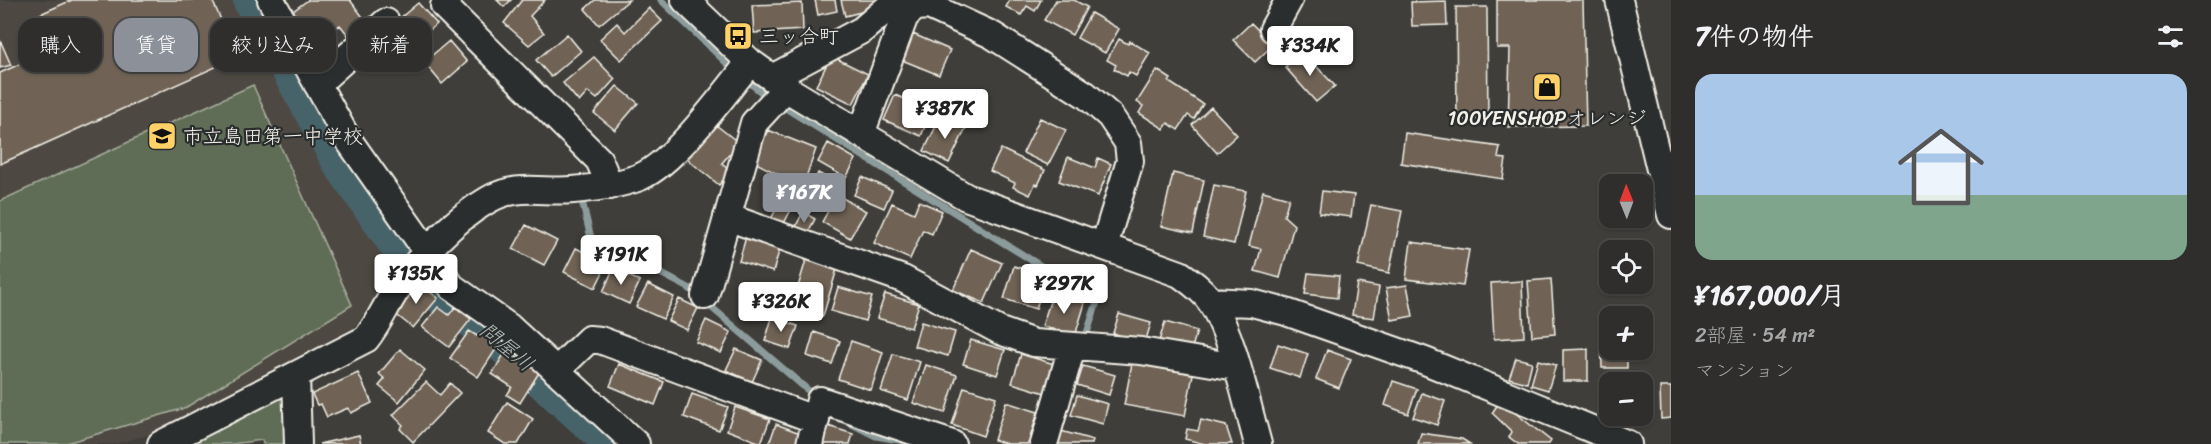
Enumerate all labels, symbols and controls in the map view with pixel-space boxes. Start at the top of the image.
text: 7件の物件 [1695,13,1814,59]
chip: 購入 [18,18,102,72]
chip: 賃貸 [114,18,198,72]
chip: 絞り込み [210,18,336,72]
chip: 新着 [348,18,432,72]
place label: 三ッ合町 [759,19,839,54]
bus stop icon: 三ッ合町 [722,20,754,52]
icon: filters [2154,20,2187,53]
pin: ¥334K [1268,26,1352,77]
text: ¥334K [1281,28,1339,63]
shop icon: 100YENSHOPオレンジ [1531,71,1563,103]
pin: ¥387K [903,89,987,140]
text: ¥387K [916,91,974,126]
place label: 100YENSHOPオレンジ [1448,101,1646,136]
icon: home [1887,113,1995,221]
place label: 市立島田第一中学校 [183,119,363,154]
school or university icon: 市立島田第一中学校 [146,120,178,152]
pin: ¥167K [762,173,846,224]
north arrow [1599,174,1653,228]
map controls [1599,174,1653,426]
text: ¥167K [777,175,831,210]
pin: ¥191K [579,235,663,286]
text: ¥191K [595,237,647,272]
button: locate [1599,240,1653,294]
pin: ¥135K [374,254,458,305]
text: ¥135K [388,256,444,291]
pin: ¥297K [1022,264,1106,315]
text: ¥297K [1035,266,1093,301]
text: ¥167,000/月 [1695,272,1845,318]
pin: ¥326K [739,282,823,333]
text: ¥326K [752,284,810,319]
button: + [1599,306,1653,360]
water label: 問屋川 [471,312,543,382]
text: 2部屋 · 54 m² [1695,318,1815,353]
text: マンション [1695,353,1794,388]
button: − [1599,372,1653,426]

